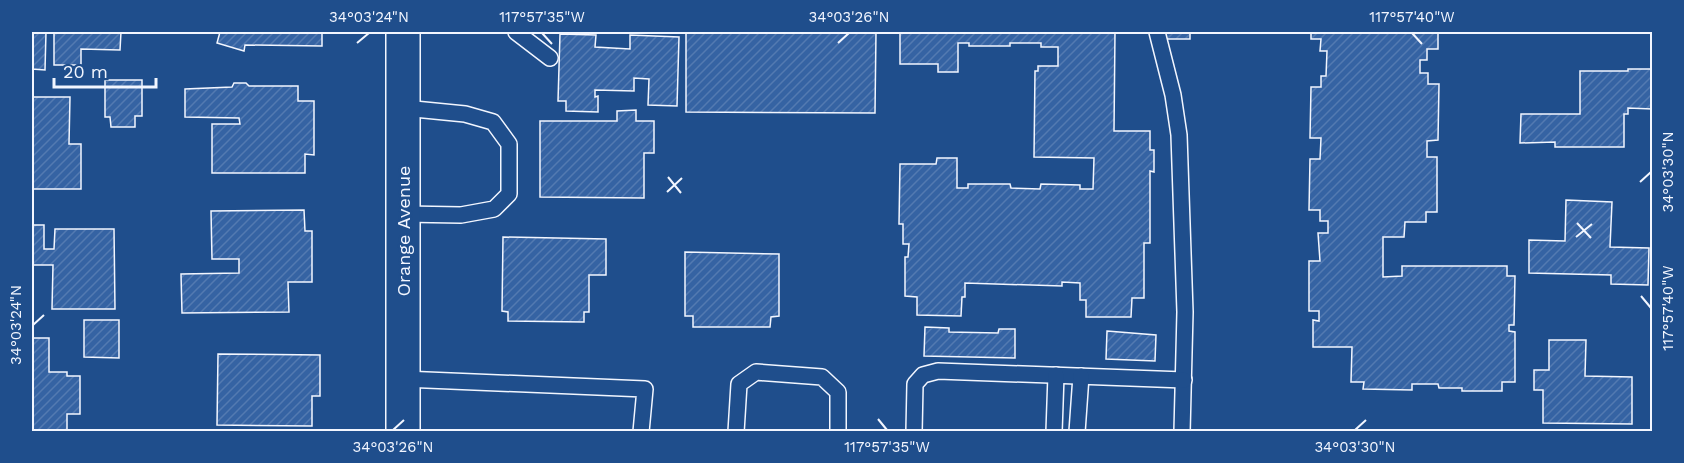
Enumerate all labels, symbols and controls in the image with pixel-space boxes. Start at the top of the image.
text: 34°03'24"N [329,8,409,26]
text: 117°57'35"W [499,8,585,26]
text: 34°03'26"N [808,8,890,26]
text: 117°57'40"W [1369,8,1455,26]
scale bar [54,51,156,89]
text: 20 m [63,61,108,82]
text: 34°03'30"N [1659,131,1677,213]
street label: Orange Avenue [393,166,414,296]
text: 117°57'40"W [1659,265,1677,351]
text: 34°03'24"N [7,285,25,365]
text: 34°03'26"N [352,438,434,456]
text: 117°57'35"W [844,438,930,456]
text: 34°03'30"N [1314,438,1396,456]

